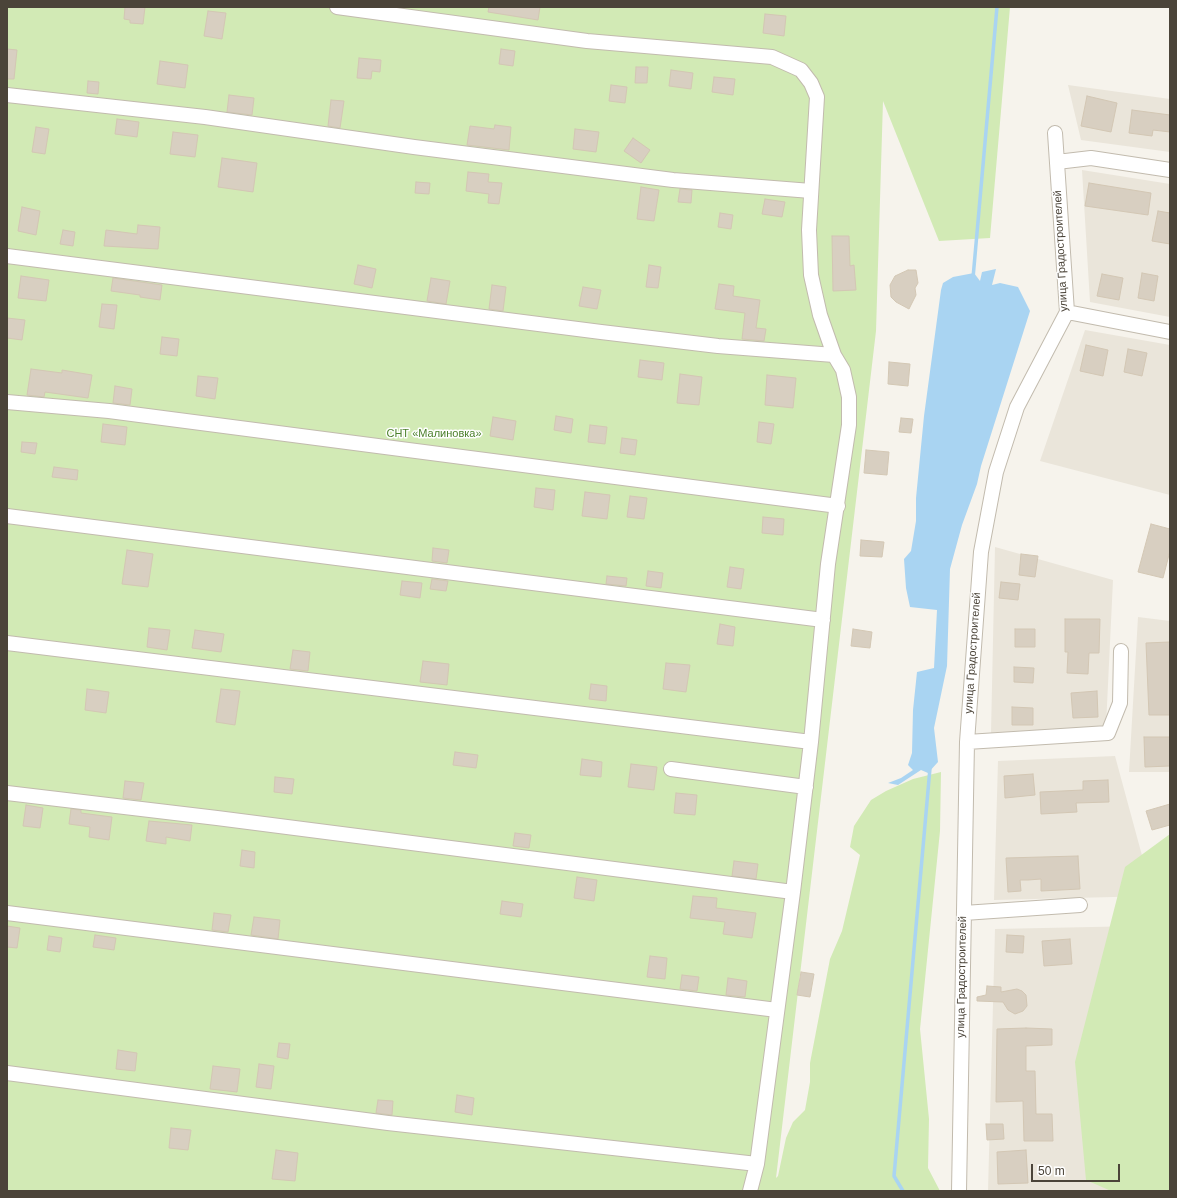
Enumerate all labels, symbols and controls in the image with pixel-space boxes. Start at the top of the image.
street label: улица Градостроителей [1051,190,1071,312]
park label: СНТ «Малиновка» [386,427,482,441]
street label: улица Градостроителей [962,592,984,714]
street label: улица Градостроителей [954,916,970,1038]
scale bar [1033,1156,1122,1182]
text: 50 m [1038,1164,1065,1178]

